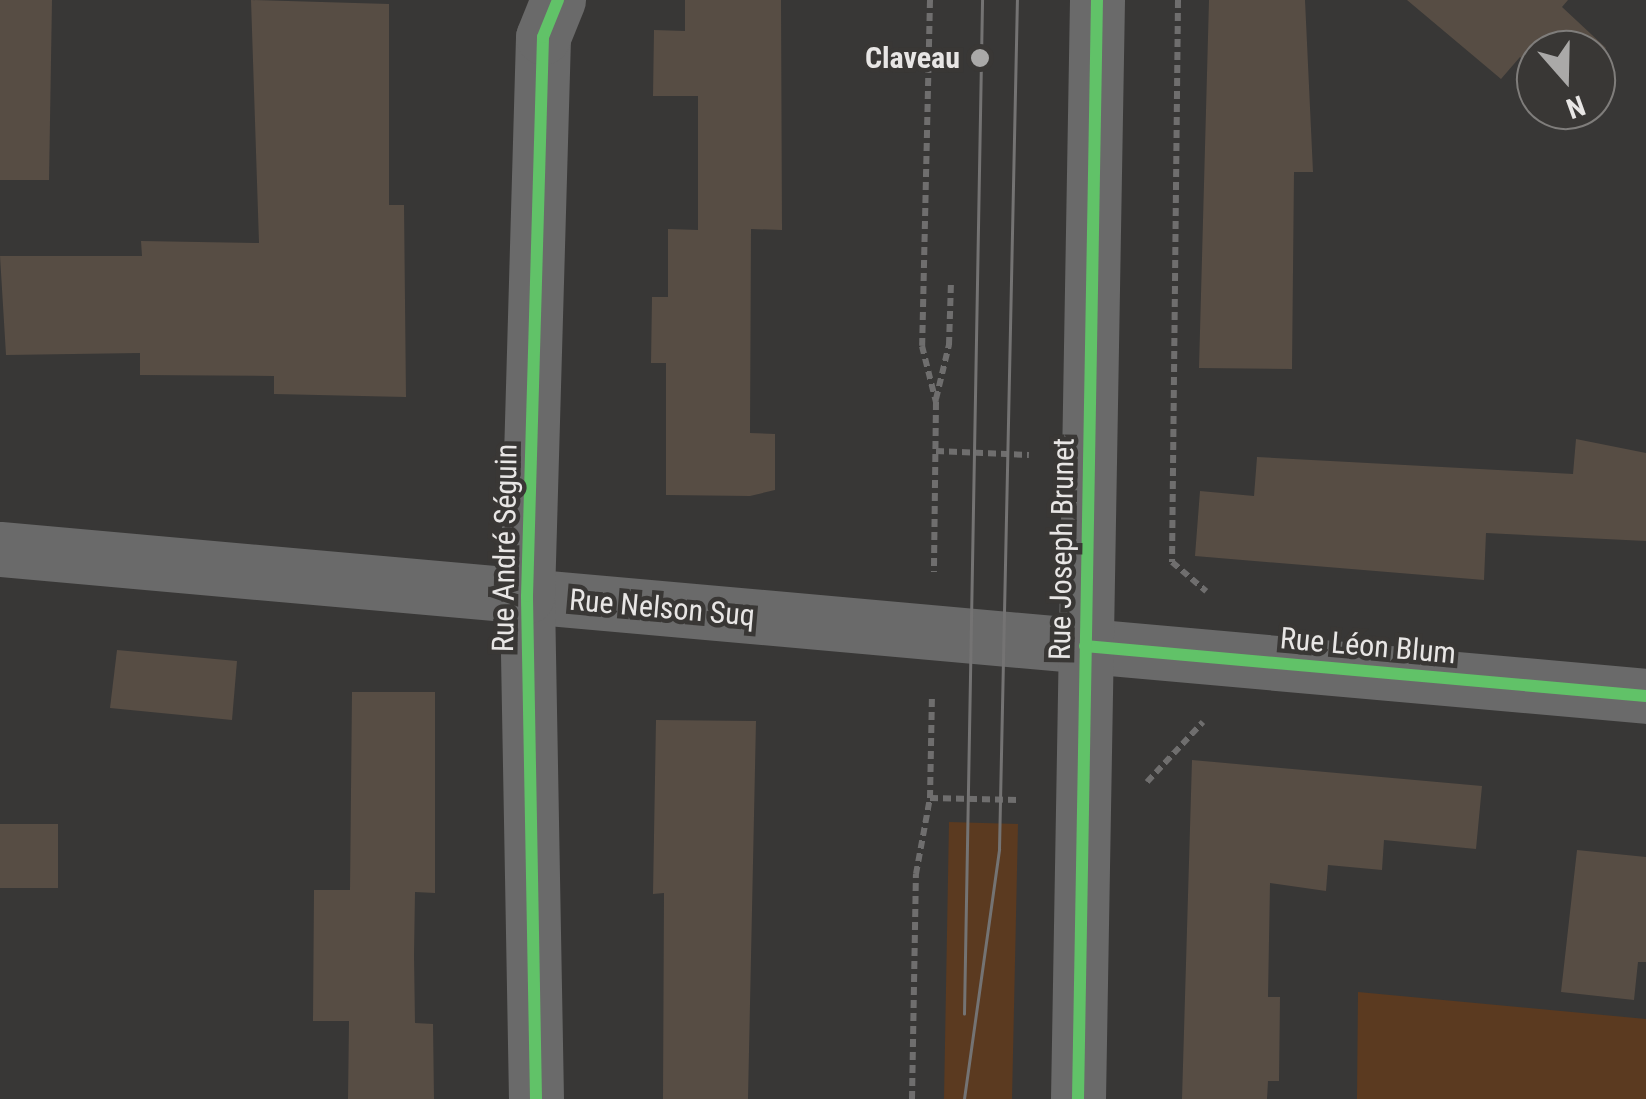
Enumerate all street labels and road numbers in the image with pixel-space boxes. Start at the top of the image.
street label: Rue Joseph Brunet [1042,438,1082,660]
street label: Rue André Séguin [485,444,525,652]
street label: Rue Nelson Suq [568,582,756,634]
street label: Rue Léon Blum [1279,620,1457,672]

